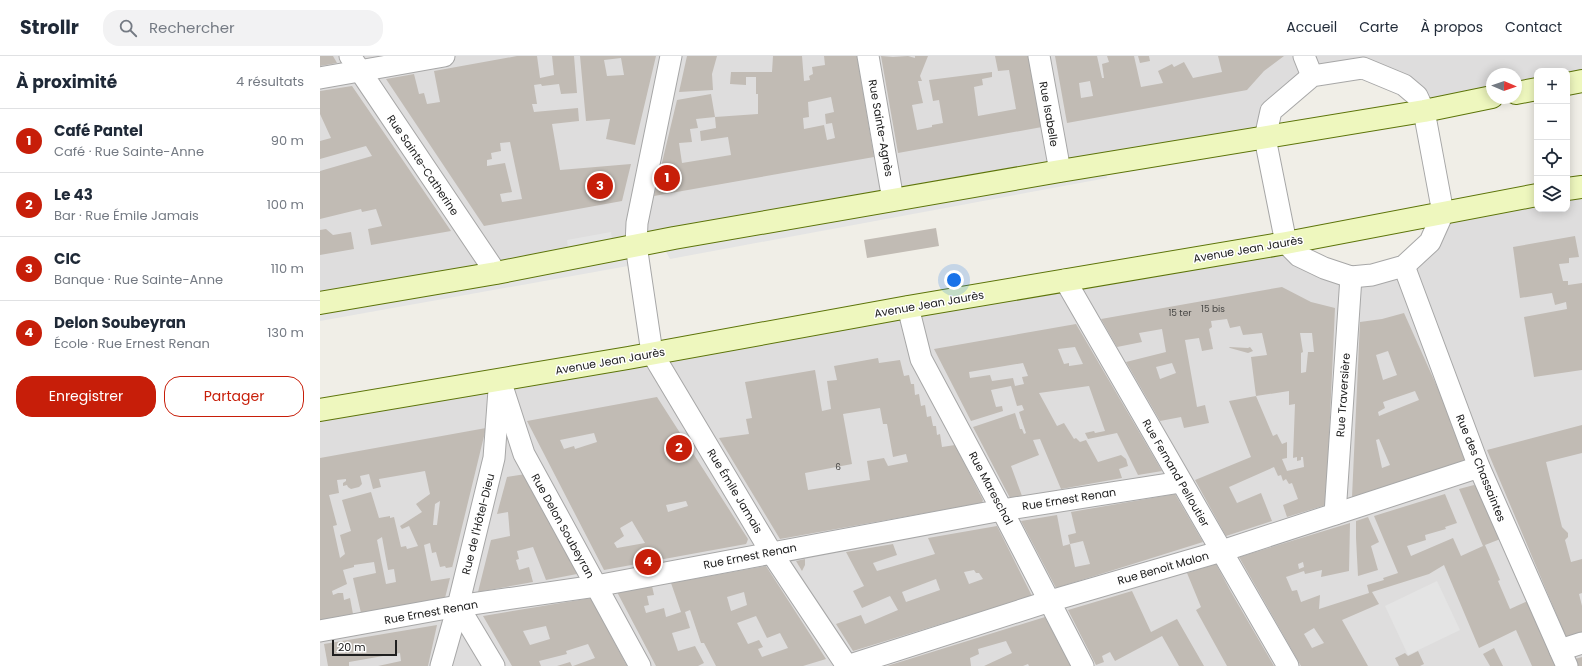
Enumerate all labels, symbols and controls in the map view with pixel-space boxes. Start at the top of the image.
search box [103,10,383,46]
text: Strollr [20,14,79,41]
icon: search [117,17,139,39]
text: Rechercher [149,17,235,38]
text: Accueil [1286,17,1337,37]
text: Carte [1359,17,1399,37]
text: À propos [1421,17,1483,37]
text: Contact [1505,17,1562,37]
north arrow [1486,68,1522,104]
map controls [1534,68,1570,212]
button: + [1534,68,1570,104]
text: À proximité [16,70,117,94]
text: 4 résultats [236,72,304,91]
street label: Rue Sainte-Agnès [865,78,897,178]
street label: Rue Isabelle [1035,80,1063,148]
button: − [1534,104,1570,140]
street label: Rue Sainte-Catherine [383,111,463,219]
text: Café Pantel [54,120,143,141]
text: 1 [27,131,31,150]
text: 90 m [271,131,304,150]
button: locate [1534,140,1570,176]
text: Café · Rue Sainte-Anne [54,142,204,161]
pin: 1 [654,163,680,193]
pin: 3 [587,171,613,201]
button: layers [1534,176,1570,212]
text: Le 43 [54,184,93,205]
text: 2 [25,195,33,214]
text: 100 m [267,195,304,214]
text: Bar · Rue Émile Jamais [54,206,199,225]
street label: Avenue Jean Jaurès [1192,231,1304,267]
text: CIC [54,248,81,269]
text: 3 [25,259,33,278]
text: 110 m [271,259,304,278]
text: Banque · Rue Sainte-Anne [54,270,223,289]
your location [944,270,964,290]
street label: Avenue Jean Jaurès [873,286,985,322]
house number: 15 bis [1201,303,1225,315]
house number: 15 ter [1168,307,1192,319]
text: Delon Soubeyran [54,312,186,333]
text: 4 [25,323,33,342]
text: 130 m [267,323,304,342]
text: École · Rue Ernest Renan [54,334,210,353]
street label: Avenue Jean Jaurès [554,343,666,379]
street label: Rue Traversière [1332,352,1354,438]
button: Enregistrer [16,376,156,417]
button: Partager [164,376,304,417]
street label: Rue des Chassaintes [1452,412,1510,524]
street label: Rue Fernand Pelloutier [1139,416,1213,530]
pin: 2 [666,433,692,463]
street label: Rue Émile Jamais [703,446,767,537]
street label: Rue Mareschal [965,449,1017,527]
house number: 6 [835,461,841,473]
street label: Rue Delon Soubeyran [528,471,598,581]
street label: Rue de l'Hôtel-Dieu [458,472,498,576]
street label: Rue Ernest Renan [1021,484,1117,514]
street label: Rue Ernest Renan [702,539,798,573]
pin: 4 [635,547,661,577]
street label: Rue Benoit Malon [1115,547,1211,589]
street label: Rue Ernest Renan [383,596,479,628]
scale bar [332,638,397,657]
text: 20 m [338,639,366,655]

